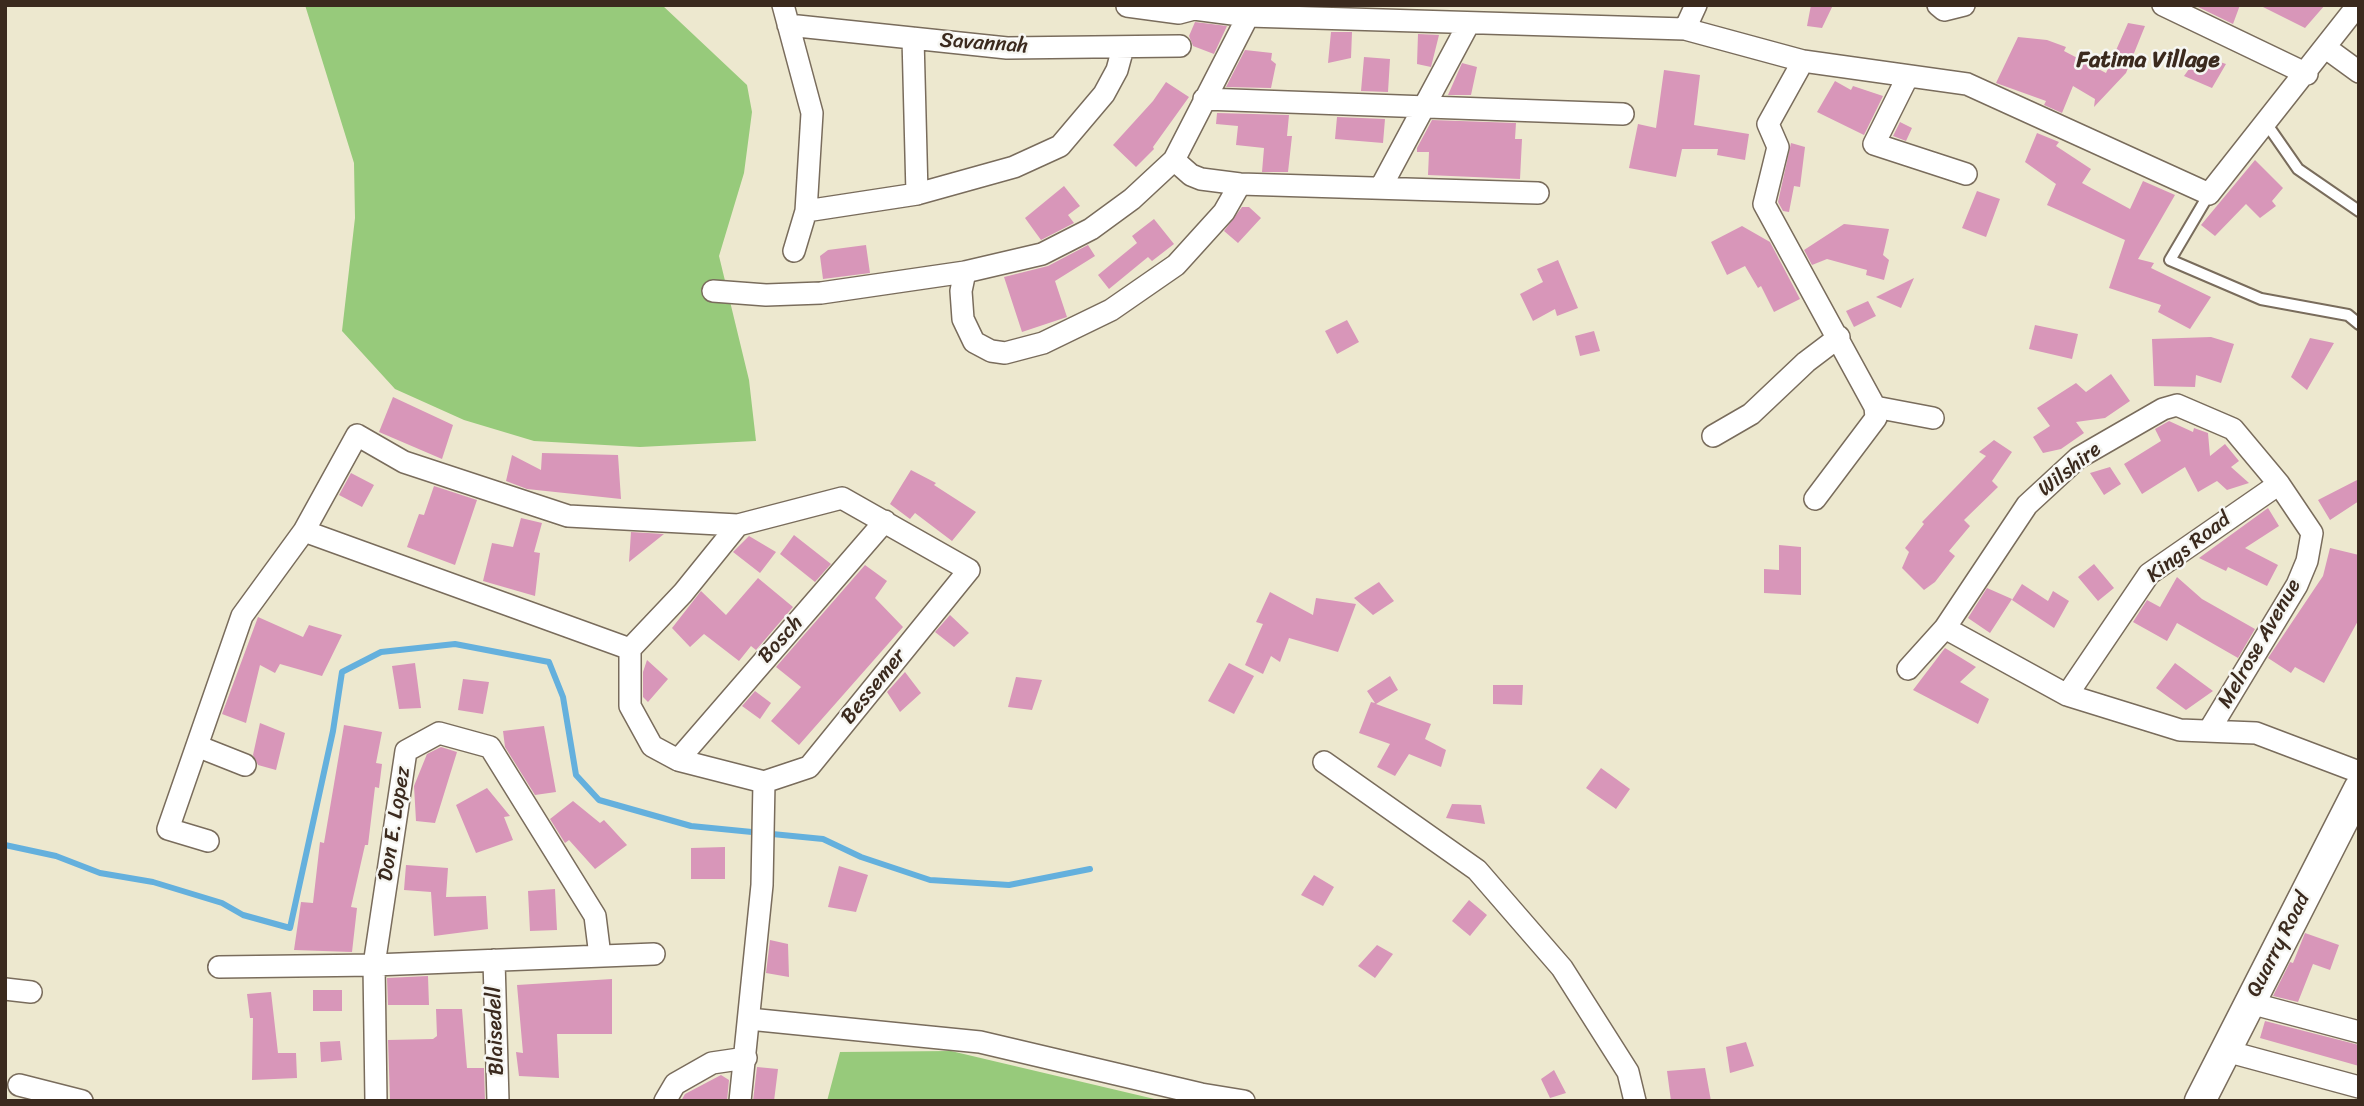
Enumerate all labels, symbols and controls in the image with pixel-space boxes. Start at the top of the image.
street label: Savannah [939,28,1029,60]
district label: Fatima Village [2076,47,2220,75]
street label: Wilshire [2033,438,2107,502]
street label: Kings Road [2142,507,2236,589]
street label: Melrose Avenue [2213,575,2307,713]
street label: Bosch [753,611,809,669]
street label: Bessemer [836,644,912,730]
street label: Don E. Lopez [374,765,416,883]
street label: Quarry Road [2242,889,2316,1001]
street label: Blaisedell [482,986,510,1076]

